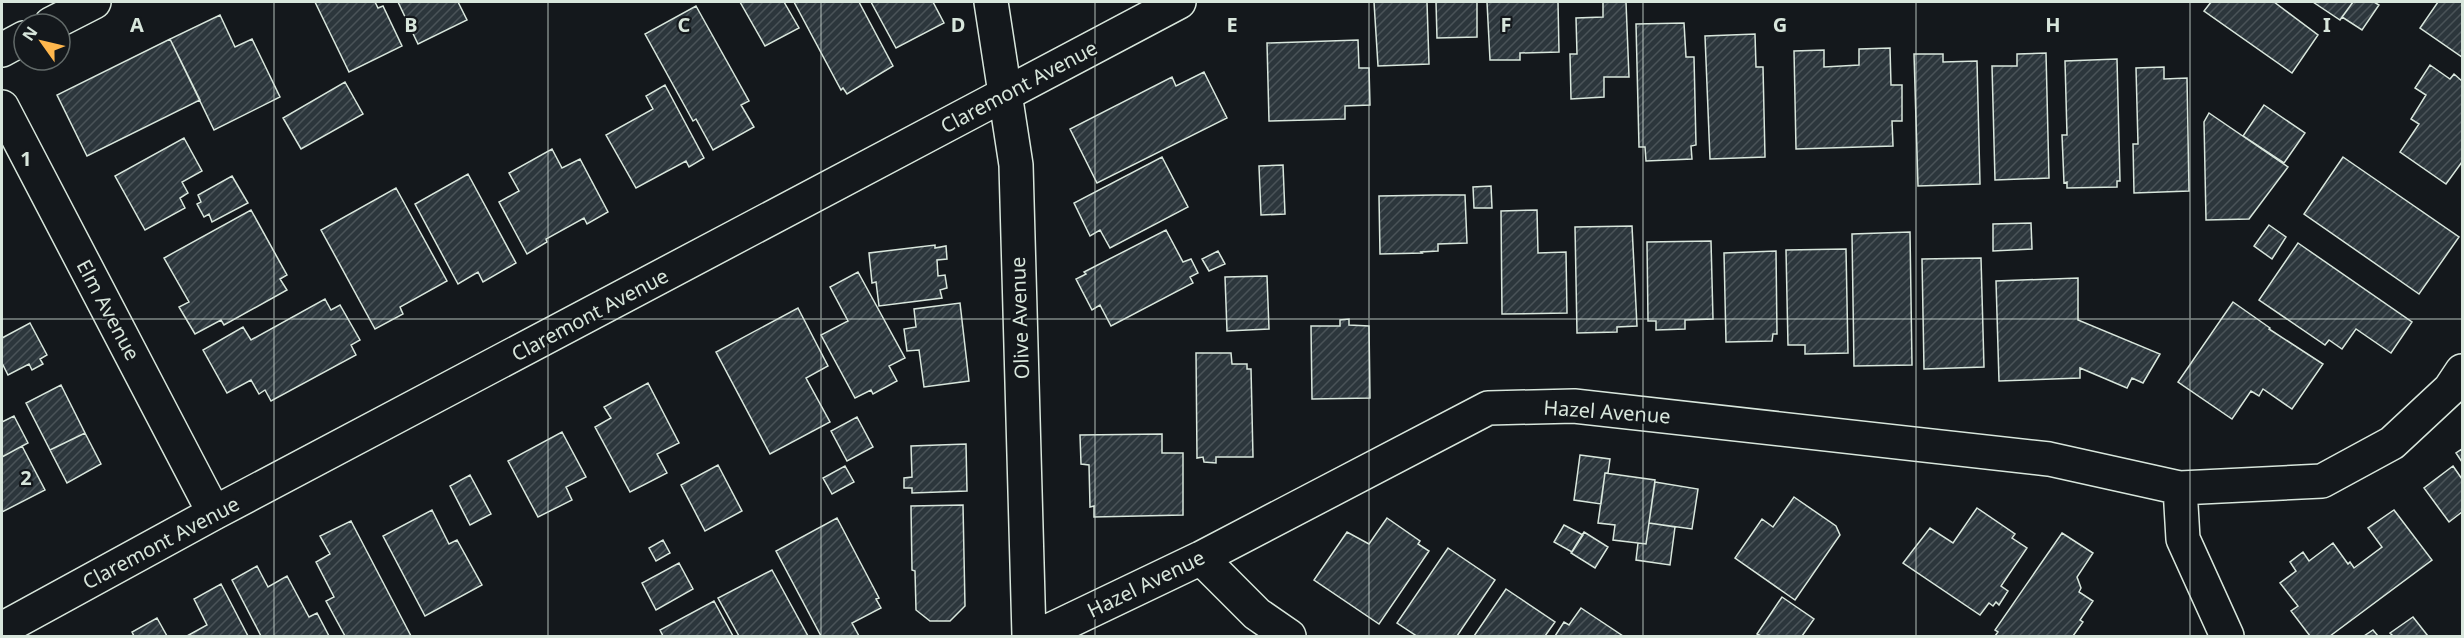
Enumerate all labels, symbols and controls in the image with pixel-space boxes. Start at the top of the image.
text: A [130,11,144,38]
text: B [404,11,418,38]
text: C [678,11,691,38]
text: D [951,11,965,38]
text: E [1226,11,1238,38]
text: F [1501,11,1511,38]
text: G [1773,11,1787,38]
text: H [2045,11,2061,38]
text: I [2323,11,2331,38]
north arrow [12,12,72,72]
text: N [17,22,42,45]
street label: Claremont Avenue [936,34,1102,139]
text: 1 [20,145,32,172]
street label: Elm Avenue [71,255,146,365]
street label: Olive Avenue [1004,256,1035,380]
street label: Claremont Avenue [507,262,673,367]
street label: Hazel Avenue [1543,394,1671,429]
text: 2 [20,464,32,491]
street label: Claremont Avenue [78,490,244,595]
street label: Hazel Avenue [1083,544,1209,624]

